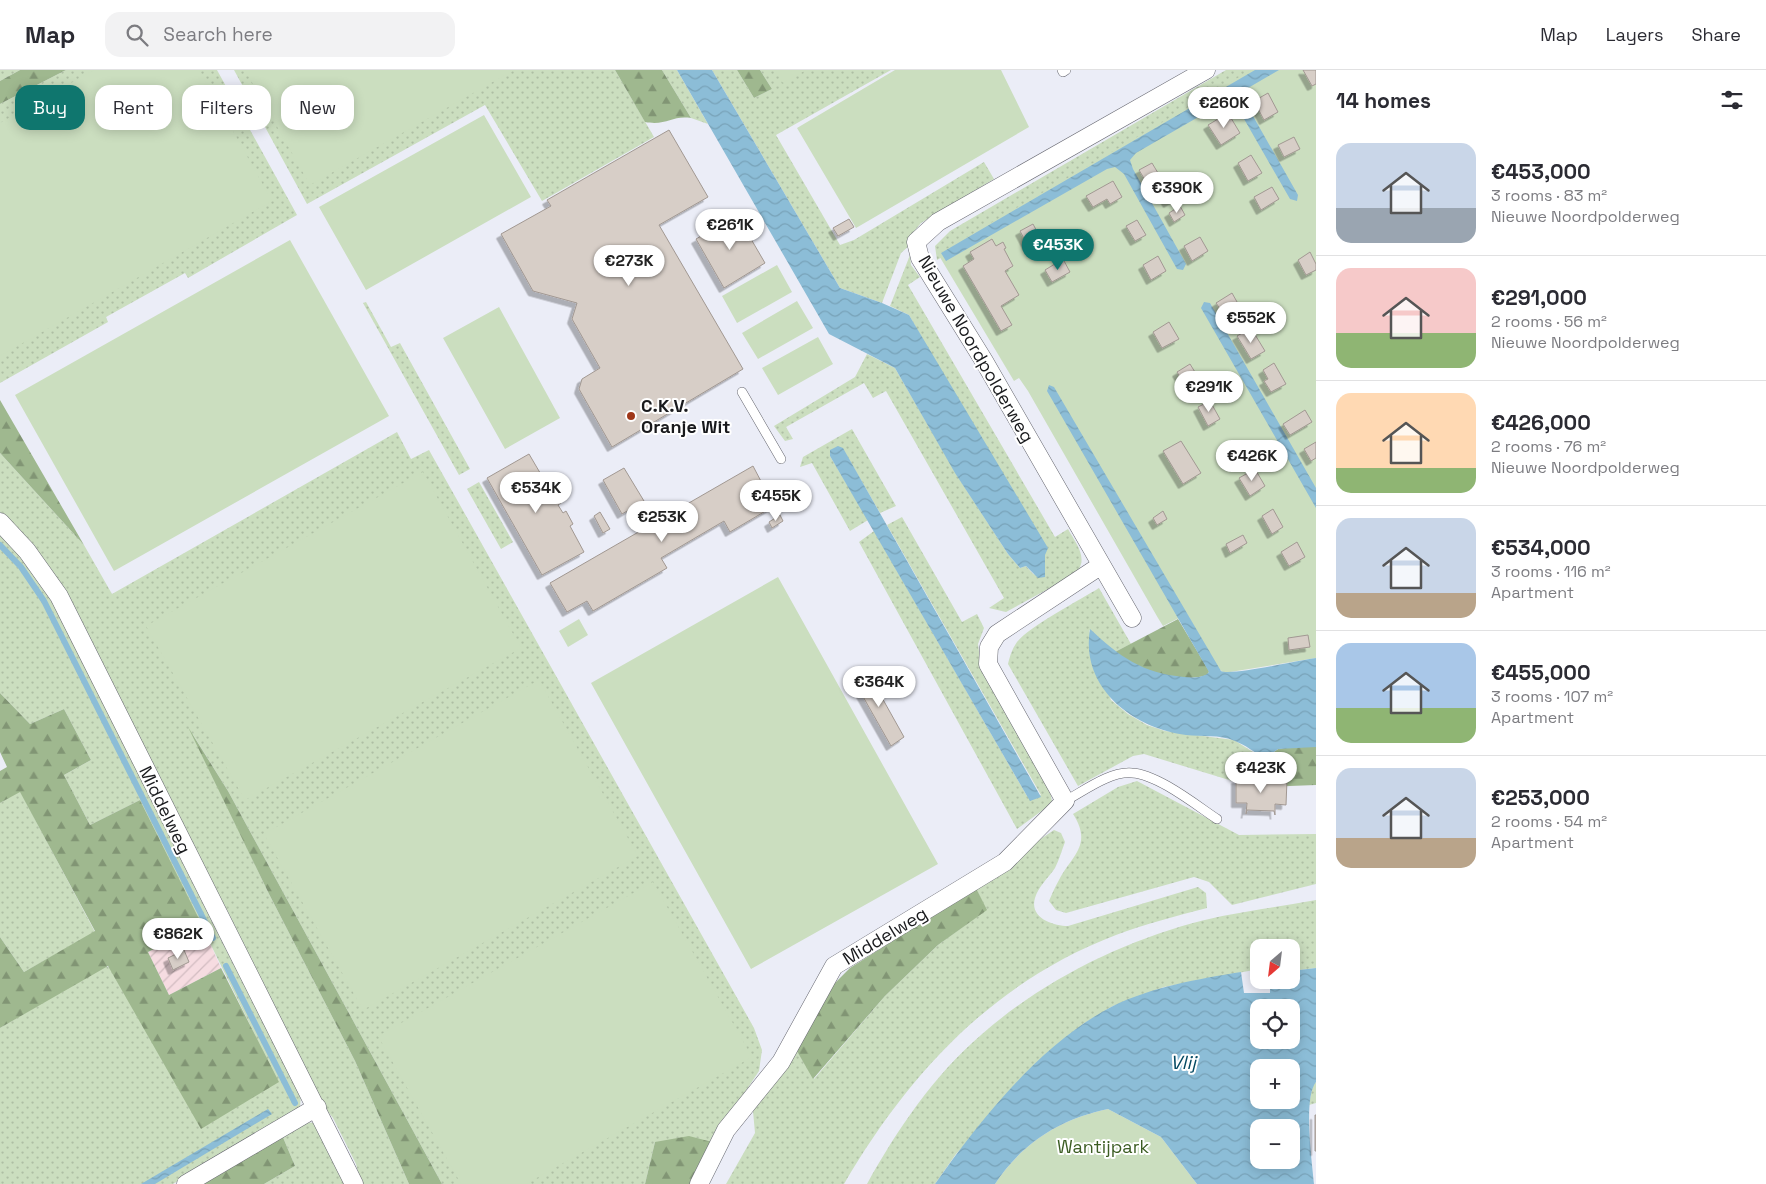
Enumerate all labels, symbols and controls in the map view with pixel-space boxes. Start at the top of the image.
search box [105,12,455,57]
text: Map [25,19,75,50]
icon: search [123,21,151,49]
text: Search here [163,22,273,47]
text: Map [1540,23,1578,46]
text: Layers [1606,23,1663,46]
text: Share [1691,23,1741,46]
chip: Buy [15,85,85,130]
chip: Rent [95,85,172,130]
chip: Filters [182,85,271,130]
chip: New [281,85,354,130]
icon: filters [1718,86,1746,114]
pin: €260K [1189,87,1259,129]
text: 14 homes [1336,87,1431,114]
text: €260K [1199,92,1249,113]
text: €453,000 [1491,158,1591,185]
icon: home [1376,163,1436,223]
pin: €390K [1142,172,1212,214]
text: €390K [1152,177,1202,198]
text: 3 rooms · 83 m² [1491,185,1607,206]
text: Nieuwe Noordpolderweg [1491,206,1680,227]
pin: €261K [695,208,765,251]
text: €261K [706,214,754,235]
pin: €453K [1023,228,1093,271]
text: €453K [1033,234,1083,255]
pin: €273K [594,244,664,287]
text: €273K [605,250,653,271]
street label: Nieuwe Noordpolderweg [913,251,1040,446]
text: €291,000 [1491,284,1587,311]
icon: home [1376,288,1436,348]
pin: €552K [1216,302,1286,344]
text: €552K [1226,307,1276,328]
text: 2 rooms · 56 m² [1491,311,1607,332]
text: Nieuwe Noordpolderweg [1491,332,1680,353]
pin: €291K [1174,370,1244,413]
text: €291K [1185,376,1233,397]
place label: C.K.V. Oranje Wit [641,394,730,438]
text: €426,000 [1491,409,1591,436]
marker: C.K.V. Oranje Wit [625,410,637,422]
icon: home [1376,413,1436,473]
text: 2 rooms · 76 m² [1491,436,1606,457]
pin: €426K [1217,440,1287,482]
text: €426K [1227,445,1277,466]
text: Nieuwe Noordpolderweg [1491,457,1680,478]
pin: €534K [501,472,571,514]
text: €534K [511,477,561,498]
pin: €455K [741,480,811,522]
text: €455K [751,485,801,506]
pin: €253K [627,500,697,543]
text: €253K [637,506,687,527]
text: €534,000 [1491,534,1591,561]
icon: home [1376,538,1436,598]
text: 3 rooms · 116 m² [1491,561,1611,582]
text: Apartment [1491,582,1574,603]
text: €455,000 [1491,659,1591,686]
icon: home [1376,663,1436,723]
pin: €364K [844,666,914,708]
text: €364K [854,671,904,692]
text: 3 rooms · 107 m² [1491,686,1613,707]
text: Apartment [1491,707,1574,728]
pin: €423K [1226,752,1296,794]
text: €423K [1236,757,1286,778]
street label: Middelweg [134,762,197,857]
text: €253,000 [1491,784,1590,811]
icon: home [1376,788,1436,848]
text: 2 rooms · 54 m² [1491,811,1607,832]
text: Apartment [1491,832,1574,853]
street label: Middelweg [838,901,931,970]
pin: €862K [143,918,213,960]
text: €862K [153,923,203,944]
north arrow [1250,939,1300,989]
map controls [1250,939,1300,1169]
button: locate [1250,999,1300,1049]
water label: Vlij [1170,1050,1198,1075]
button: + [1250,1059,1300,1109]
button: − [1250,1119,1300,1169]
park label: Wantijpark [1057,1135,1149,1158]

